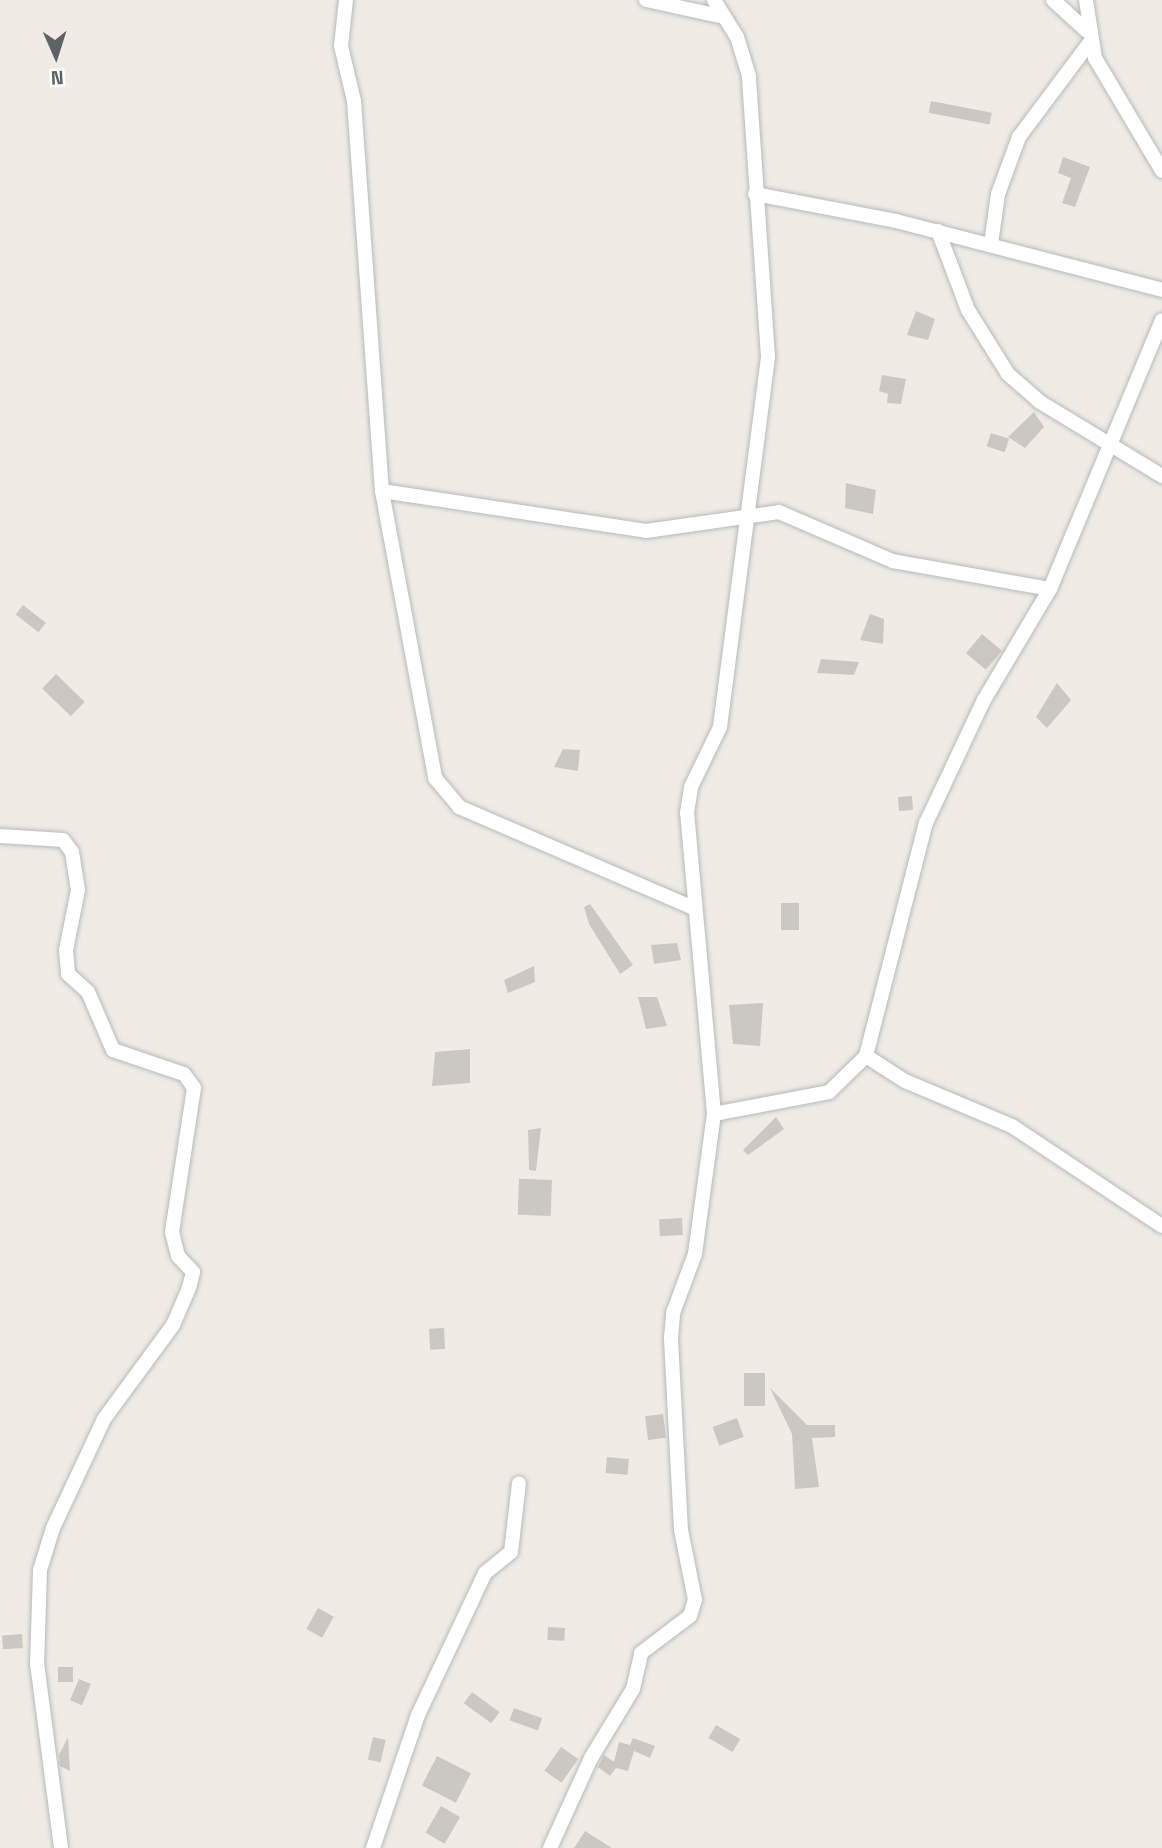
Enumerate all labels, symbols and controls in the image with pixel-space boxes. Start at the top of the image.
north arrow [21,21,91,91]
text: N [50,65,64,90]

